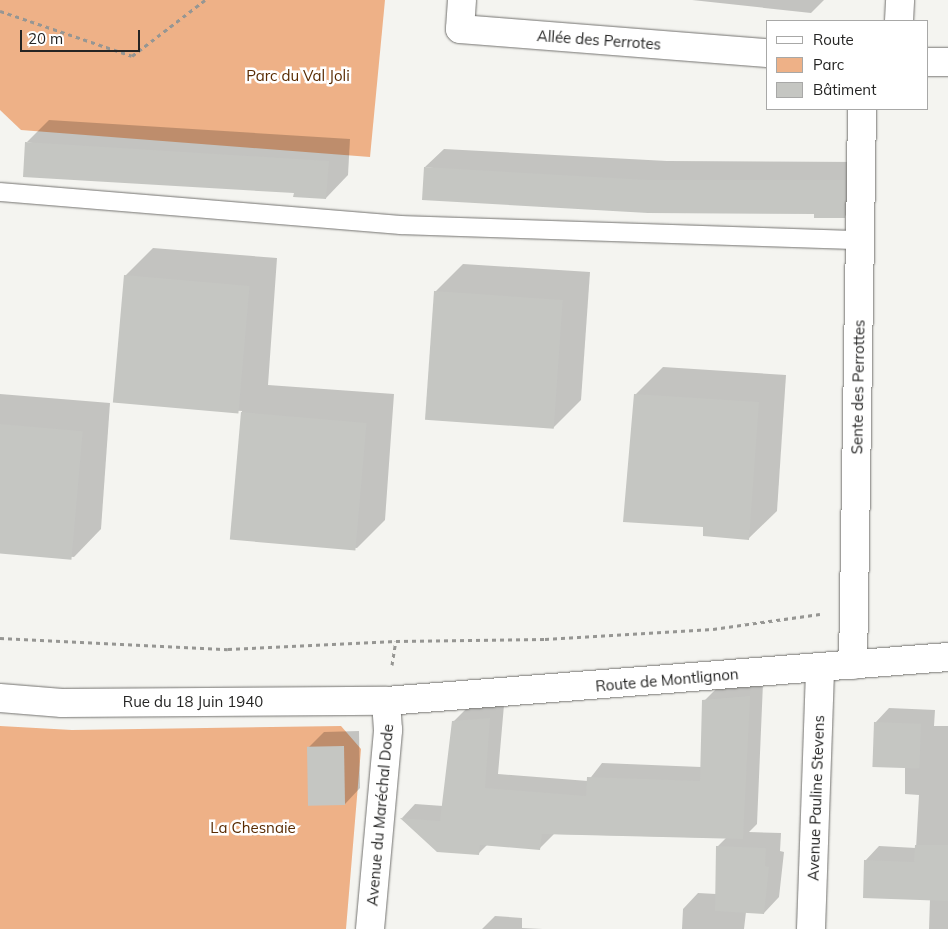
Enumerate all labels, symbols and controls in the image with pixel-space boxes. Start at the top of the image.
scale bar [22,20,142,52]
legend [766,20,928,110]
street label: Allée des Perrotes [536,27,662,53]
text: 20 m [28,29,63,48]
text: Route [813,30,854,49]
text: Parc [813,55,844,74]
park label: Parc du Val Joli [246,67,350,85]
text: Bâtiment [813,80,876,99]
street label: Sente des Perrottes [848,319,868,455]
street label: Route de Montlignon [595,665,739,695]
street label: Rue du 18 Juin 1940 [123,693,263,711]
street label: Avenue Pauline Stevens [804,715,828,881]
street label: Avenue du Maréchal Dode [363,723,397,907]
park label: La Chesnaie [210,819,296,837]

